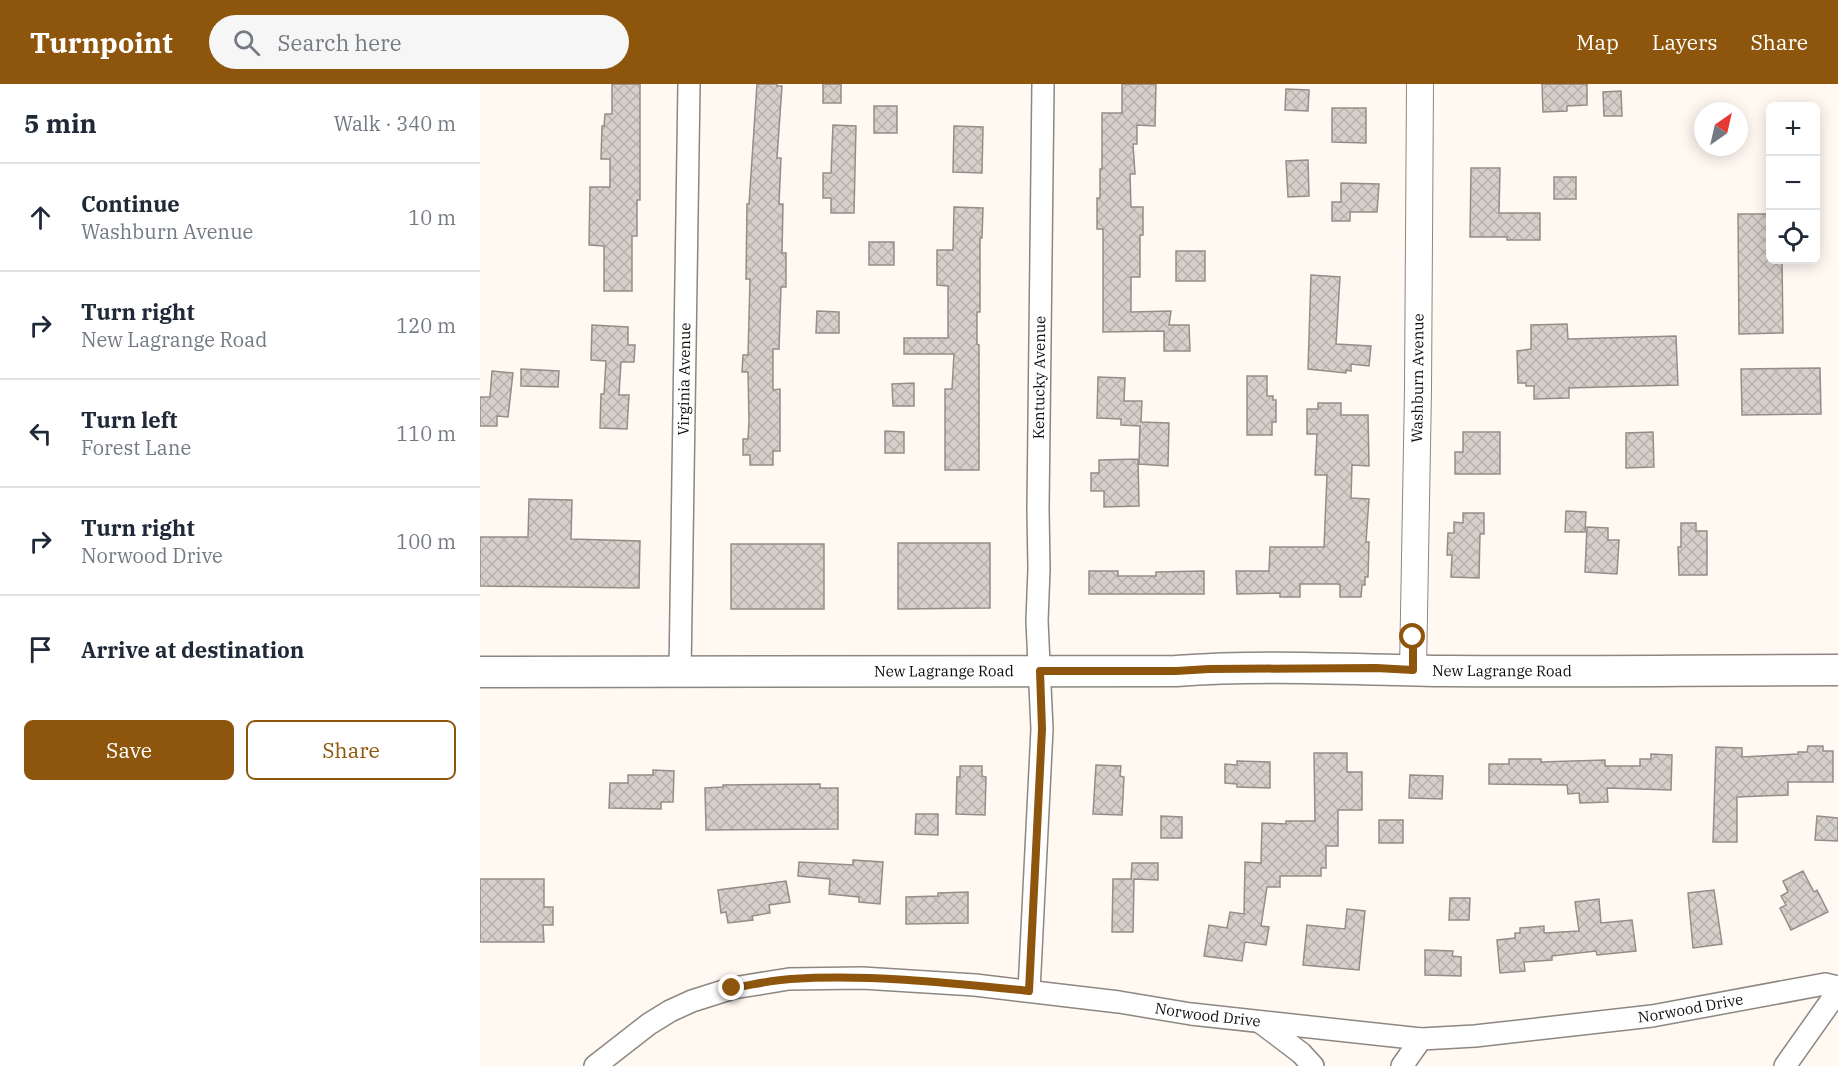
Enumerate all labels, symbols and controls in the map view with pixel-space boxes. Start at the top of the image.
search box [209,15,629,69]
text: Turnpoint [30,24,173,61]
icon: search [230,26,263,59]
text: Search here [278,28,402,57]
text: Map [1576,28,1619,56]
text: Layers [1652,28,1718,56]
text: Share [1751,28,1808,56]
north arrow [1694,102,1748,156]
map controls [1766,102,1820,264]
button: + [1766,102,1820,156]
text: 5 min [24,106,97,140]
text: Walk · 340 m [334,110,456,137]
button: − [1766,156,1820,210]
text: Continue [81,189,180,218]
icon: ahead [24,201,57,234]
text: 10 m [408,204,456,231]
button: locate [1766,210,1820,264]
text: Washburn Avenue [81,218,253,245]
text: Turn right [81,297,195,326]
icon: right [24,309,57,342]
text: 120 m [396,312,456,339]
street label: Washburn Avenue [1407,313,1427,443]
street label: Kentucky Avenue [1029,316,1049,439]
street label: Virginia Avenue [674,323,694,436]
text: New Lagrange Road [81,326,267,353]
text: Turn left [81,405,177,434]
icon: left [24,417,57,450]
text: 110 m [396,420,456,447]
text: Forest Lane [81,434,191,461]
text: Turn right [81,513,195,542]
icon: right [24,525,57,558]
text: 100 m [396,528,456,555]
text: Norwood Drive [81,542,223,569]
route start [1399,623,1425,649]
icon: arrive [24,633,57,666]
text: Arrive at destination [81,635,304,664]
street label: New Lagrange Road [874,661,1014,680]
street label: New Lagrange Road [1432,661,1572,680]
button: Save [24,720,234,780]
button: Share [246,720,456,780]
route end [718,974,744,1000]
street label: Norwood Drive [1637,989,1745,1027]
street label: Norwood Drive [1154,998,1262,1031]

